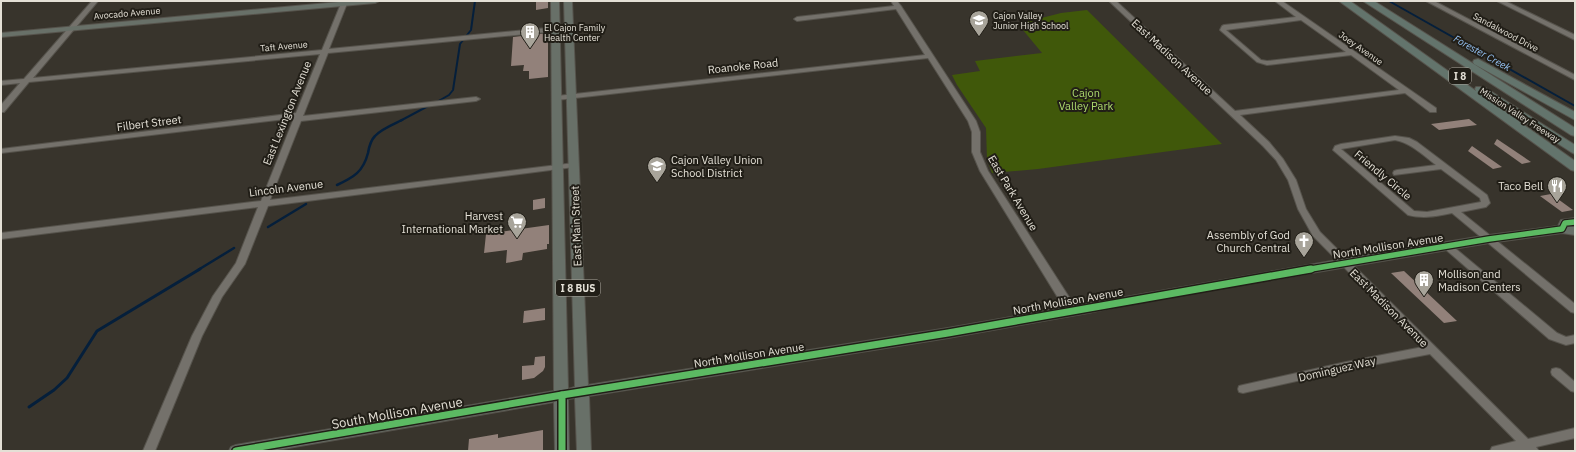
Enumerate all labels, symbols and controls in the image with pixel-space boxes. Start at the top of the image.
street label: Avocado Avenue [93,5,161,21]
school or university icon: Cajon Valley Junior High School [968,9,990,37]
place label: Cajon Valley Junior High School [993,10,1069,31]
street label: Sandalwood Drive [1471,10,1541,54]
street label: East Madison Avenue [1129,16,1215,98]
building icon: El Cajon Family Health Center [519,21,541,49]
place label: El Cajon Family Health Center [544,22,606,43]
street label: Joey Avenue [1337,29,1385,67]
water label: Forester Creek [1451,32,1513,74]
street label: Taft Avenue [260,38,308,54]
street label: Roanoke Road [707,55,779,77]
street label: East Lexington Avenue [260,59,314,167]
road number: I 8 [1449,68,1471,84]
street label: Mission Valley Freeway [1478,85,1563,145]
park label: Cajon Valley Park [1059,86,1113,113]
street label: Filbert Street [116,112,182,134]
street label: Friendly Circle [1352,147,1414,203]
place label: Cajon Valley Union School District [671,153,763,180]
street label: East Park Avenue [985,153,1041,233]
school or university icon: Cajon Valley Union School District [646,155,668,183]
restaurant icon: Taco Bell [1546,175,1568,203]
street label: Lincoln Avenue [248,177,324,199]
place label: Taco Bell [1498,179,1543,193]
street label: East Main Street [568,185,584,267]
place label: Harvest International Market [402,209,503,236]
supermarket icon: Harvest International Market [506,211,528,239]
place label: Assembly of God Church Central [1207,228,1290,255]
church icon: Assembly of God Church Central [1293,230,1315,258]
street label: North Mollison Avenue [1332,230,1444,262]
street label: East Madison Avenue [1347,266,1431,350]
place label: Mollison and Madison Centers [1438,267,1521,294]
building icon: Mollison and Madison Centers [1413,269,1435,297]
road number: I 8 BUS [556,280,600,296]
street label: North Mollison Avenue [1012,284,1124,318]
street label: North Mollison Avenue [693,339,805,371]
street label: Dominguez Way [1297,353,1377,385]
street label: South Mollison Avenue [330,393,464,433]

